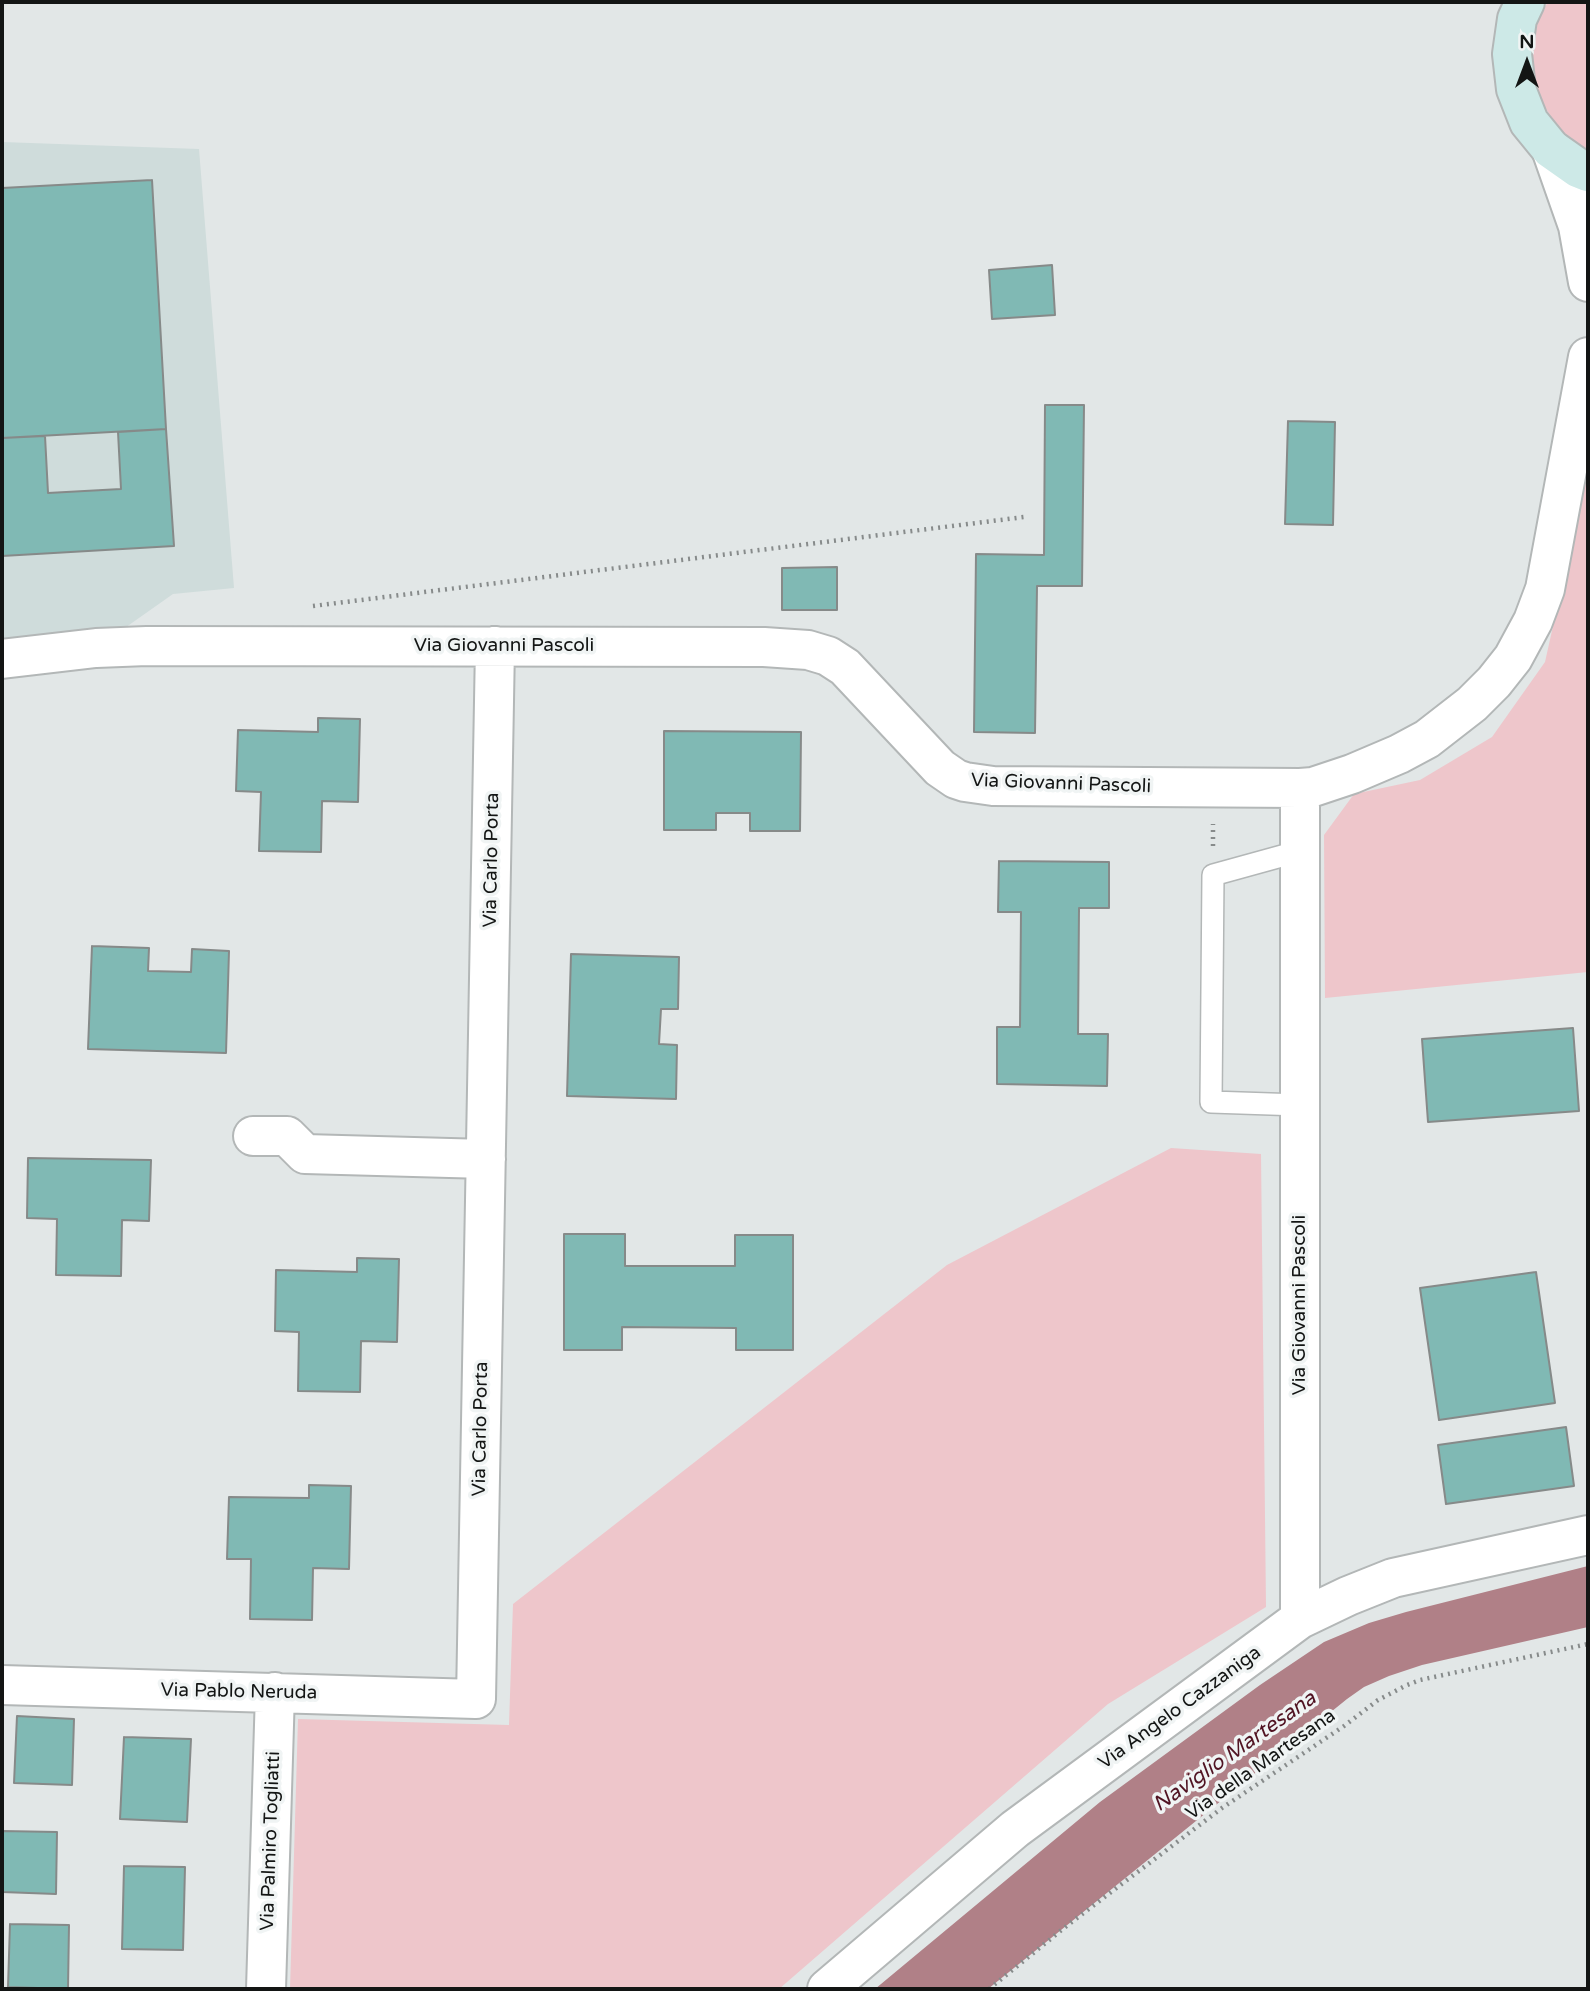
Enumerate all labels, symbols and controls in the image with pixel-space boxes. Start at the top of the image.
north arrow [1492,28,1562,98]
text: N [1519,31,1535,53]
street label: Via Giovanni Pascoli [414,635,594,657]
street label: Via Giovanni Pascoli [970,769,1152,799]
street label: Via Carlo Porta [479,792,505,928]
street label: Via Giovanni Pascoli [1289,1215,1311,1395]
street label: Via Carlo Porta [468,1361,494,1497]
street label: Via Angelo Cazzaniga [1094,1641,1266,1775]
street label: Via Pablo Neruda [160,1679,318,1705]
water label: Naviglio Martesana [1149,1686,1321,1818]
street label: Via della Martesana [1182,1705,1340,1825]
street label: Via Palmiro Togliatti [256,1751,286,1931]

